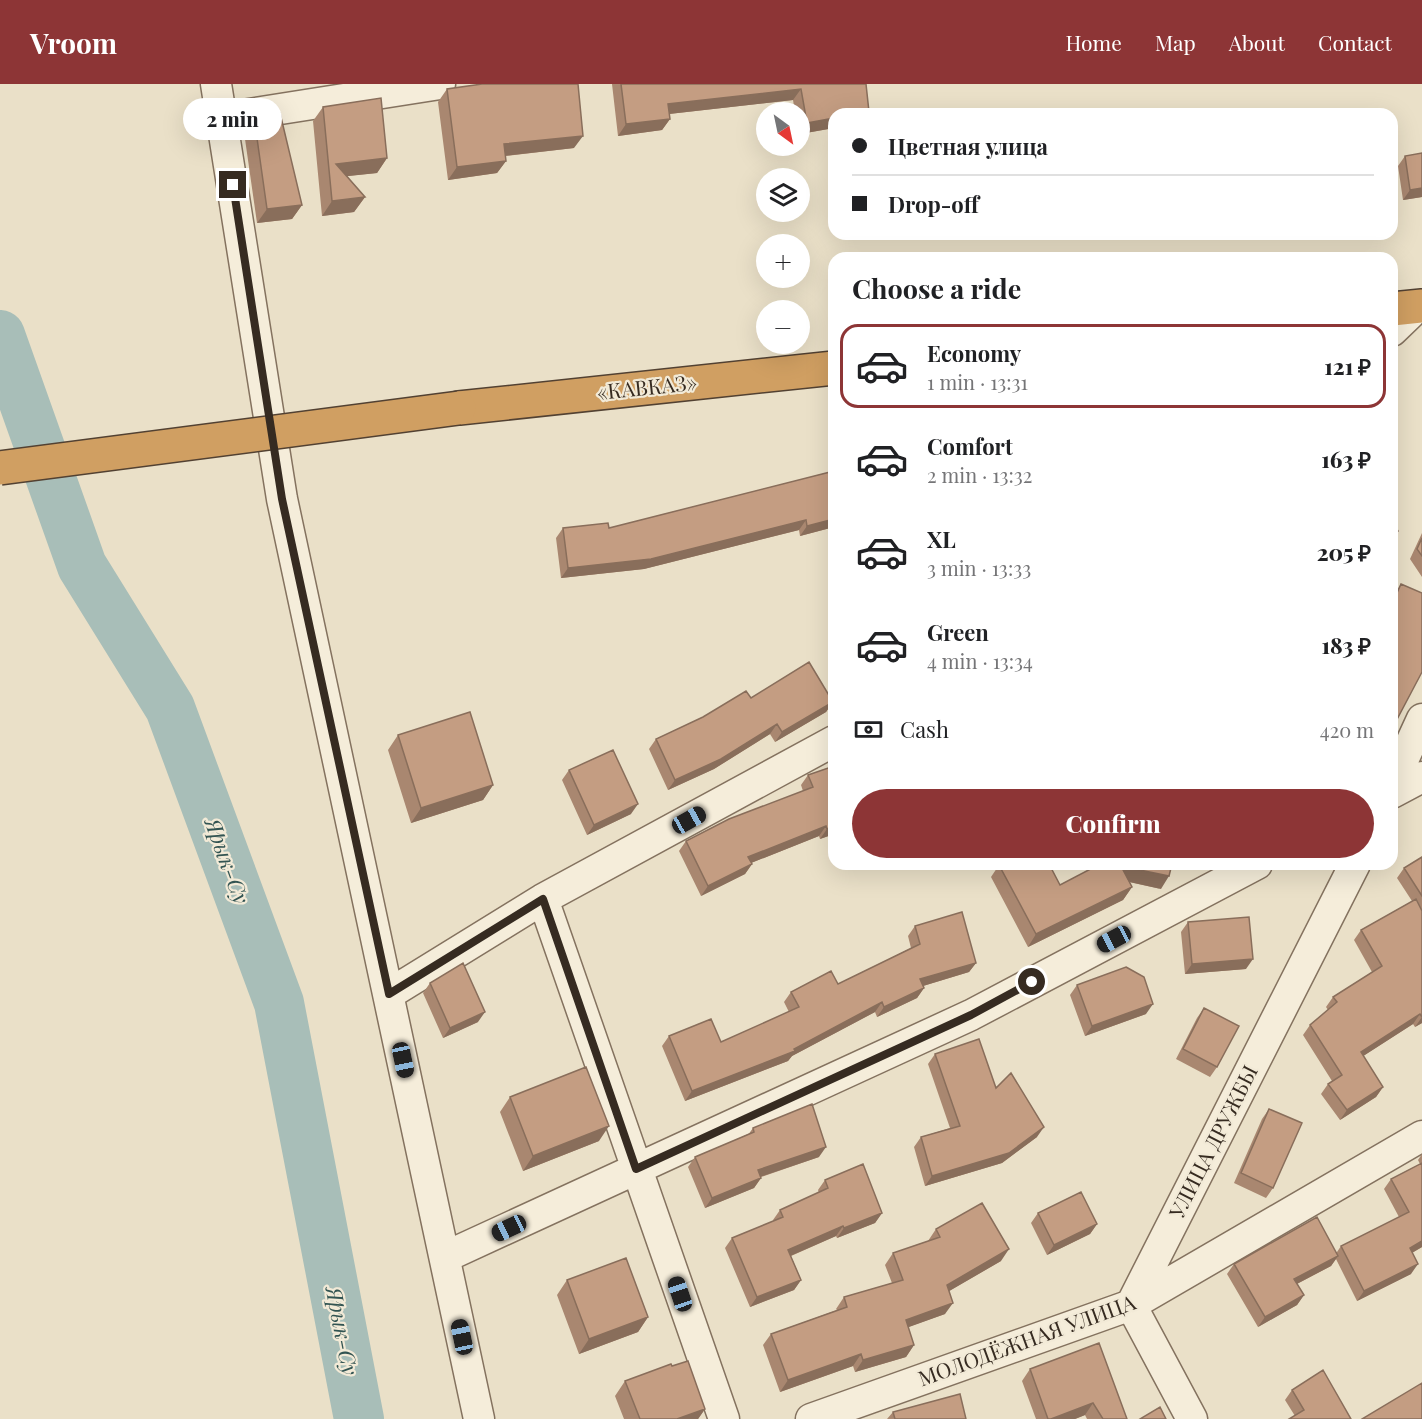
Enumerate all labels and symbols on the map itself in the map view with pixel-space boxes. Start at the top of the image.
callout: 2 min [184,98,282,140]
north arrow [756,102,810,156]
route end [219,171,246,198]
street label: «КАВКАЗ» [595,367,698,405]
car [669,803,709,837]
water label: Ярык-Су [198,812,257,908]
car [1094,923,1134,955]
route start [1018,968,1045,995]
car [390,1041,416,1079]
street label: УЛИЦА ДРУЖБЫ [1161,1060,1263,1223]
car [489,1212,529,1244]
car [666,1274,694,1314]
water label: Ярык-Су [319,1282,366,1378]
street label: МОЛОДЁЖНАЯ УЛИЦА [914,1287,1140,1391]
car [449,1318,475,1356]

